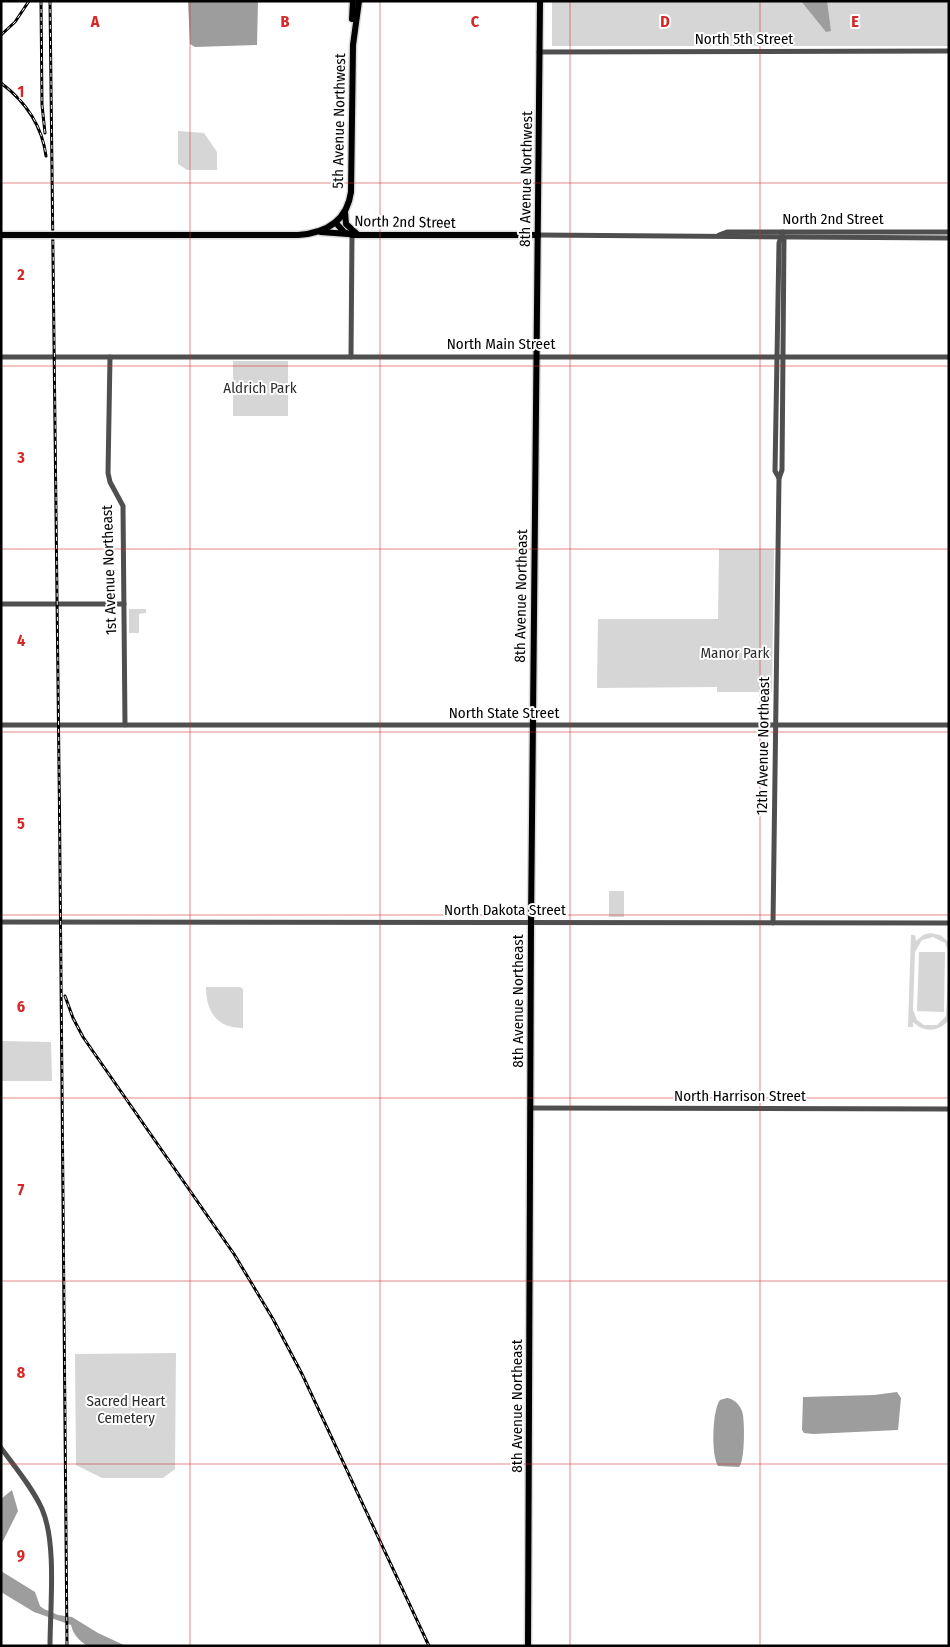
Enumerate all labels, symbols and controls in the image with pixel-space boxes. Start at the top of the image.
text: A [90,12,100,31]
text: B [281,12,290,31]
text: C [471,12,480,31]
text: D [660,12,670,31]
text: E [851,12,859,31]
street label: North 5th Street [695,30,793,48]
street label: 5th Avenue Northwest [329,53,349,189]
text: 1 [18,82,24,101]
street label: 8th Avenue Northwest [516,111,536,247]
street label: North 2nd Street [782,210,884,228]
street label: North 2nd Street [354,212,456,232]
text: 2 [16,265,25,284]
street label: North Main Street [447,335,555,353]
park label: Aldrich Park [223,379,297,397]
text: 3 [16,448,25,467]
street label: 1st Avenue Northeast [98,505,120,635]
street label: 8th Avenue Northeast [511,529,531,663]
text: 4 [17,631,25,650]
park label: Manor Park [700,644,770,662]
street label: 12th Avenue Northeast [753,677,773,815]
street label: North State Street [449,704,559,722]
text: 5 [17,814,25,833]
street label: North Dakota Street [444,901,566,919]
street label: 8th Avenue Northeast [509,934,527,1068]
text: 6 [17,997,25,1016]
street label: North Harrison Street [674,1087,806,1105]
text: 7 [18,1180,25,1199]
street label: 8th Avenue Northeast [508,1339,526,1473]
text: 8 [17,1363,26,1382]
park label: Sacred Heart Cemetery [87,1392,166,1427]
text: 9 [17,1546,25,1565]

